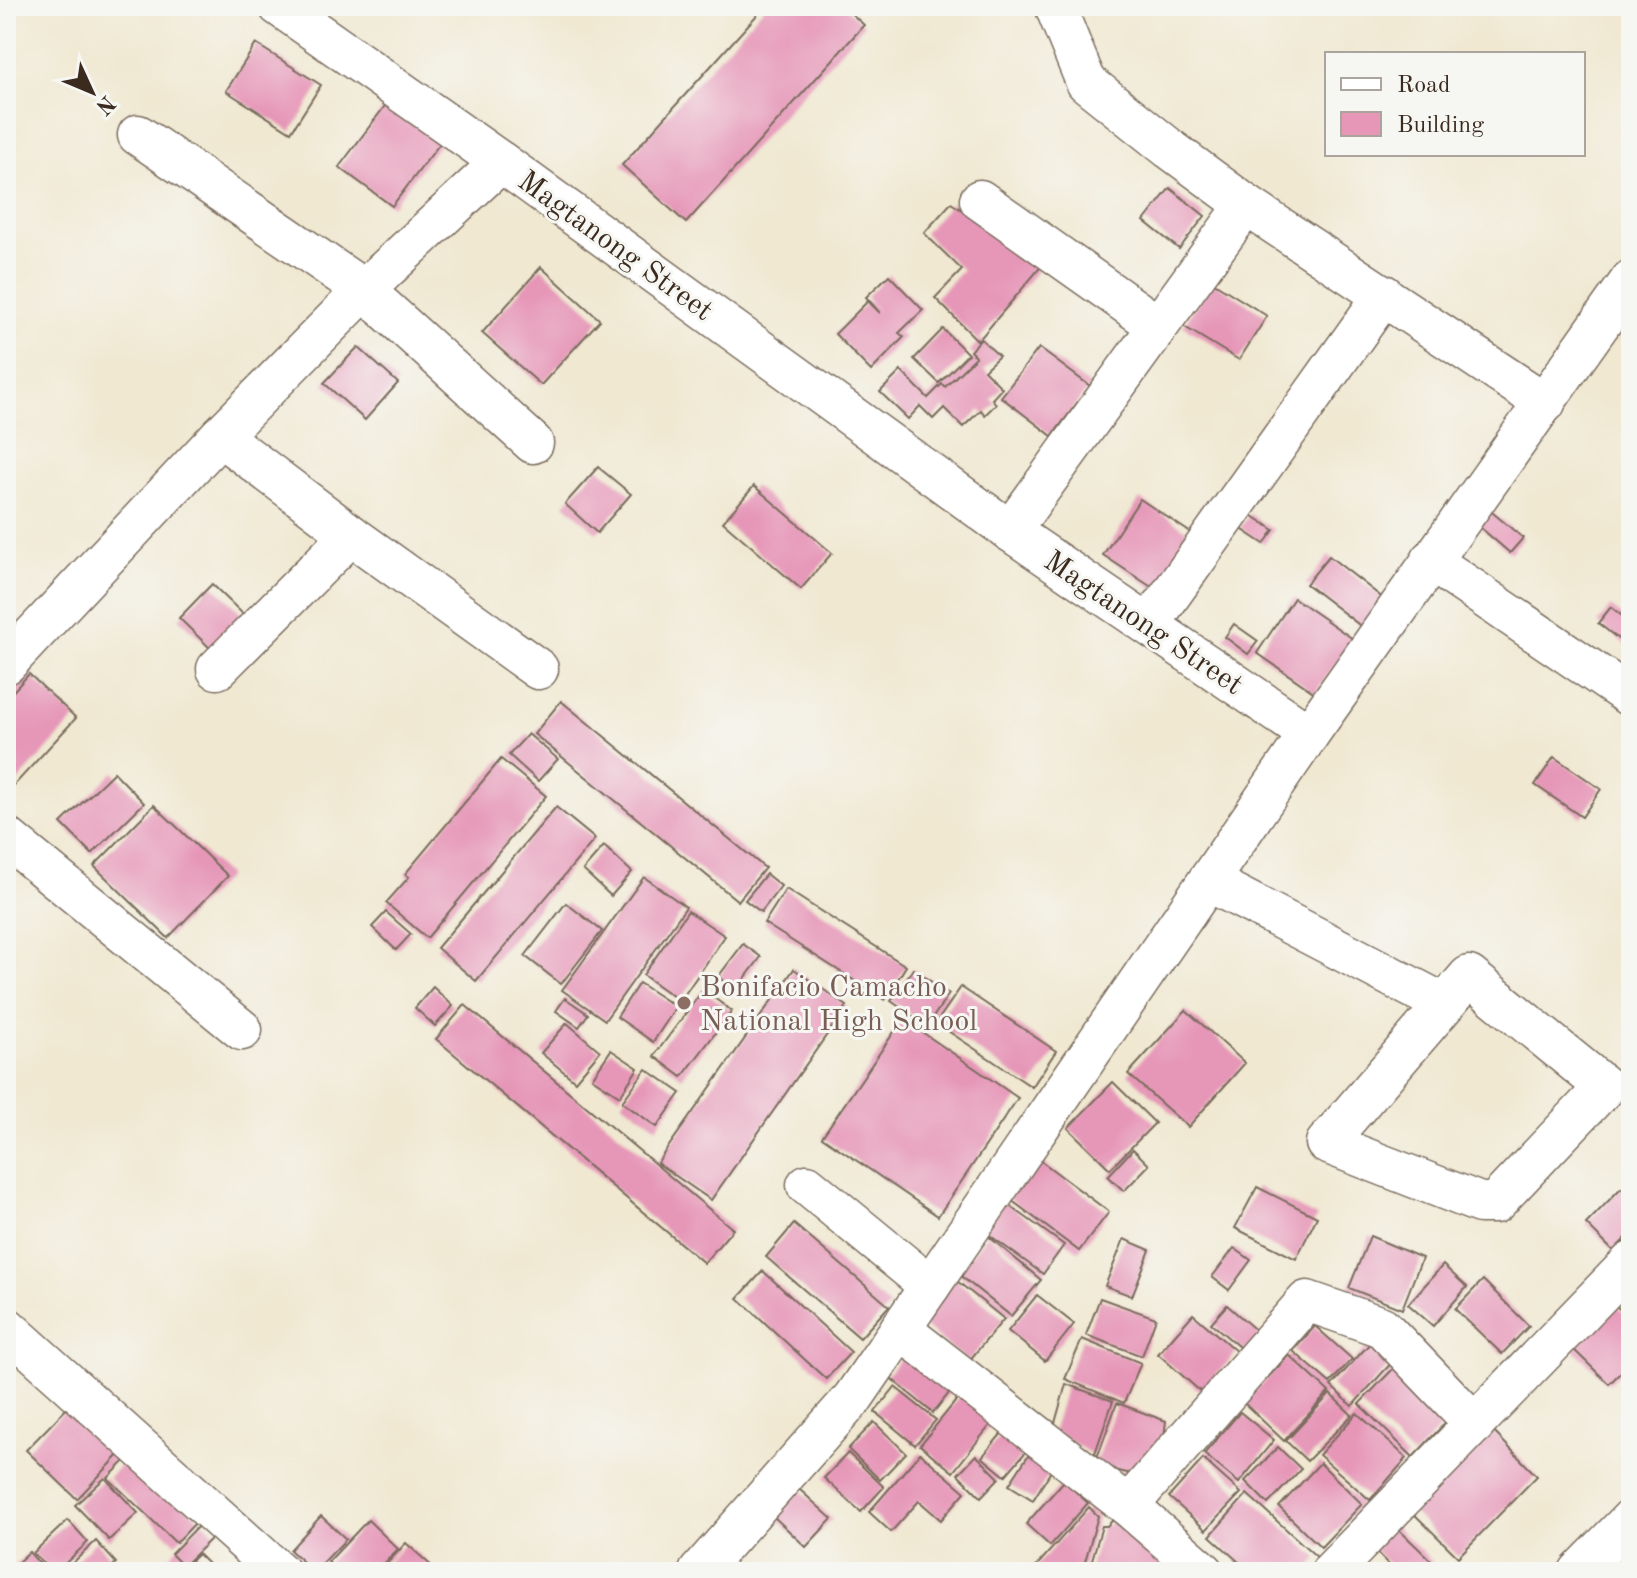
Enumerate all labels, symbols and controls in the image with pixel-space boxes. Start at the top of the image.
north arrow [52,52,132,132]
legend [1325,52,1585,156]
text: Road [1397,74,1450,98]
text: N [91,91,119,118]
text: Building [1397,114,1484,138]
street label: Magtanong Street [512,166,718,327]
street label: Magtanong Street [1038,546,1248,701]
place label: Bonifacio Camacho National High School [700,973,977,1037]
marker: Bonifacio Camacho National High School [675,994,693,1012]

